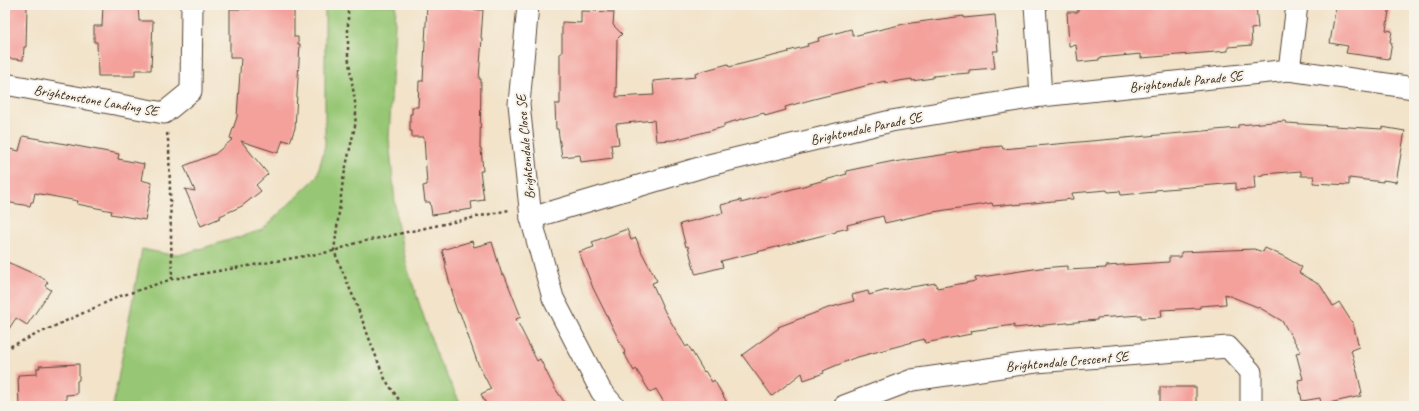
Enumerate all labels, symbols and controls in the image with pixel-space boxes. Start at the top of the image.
street label: Brightondale Parade SE [1129,67,1245,96]
street label: Brightonstone Landing SE [33,81,161,120]
street label: Brightondale Close SE [512,93,539,200]
street label: Brightondale Parade SE [809,108,925,149]
street label: Brightondale Crescent SE [1005,348,1130,375]

